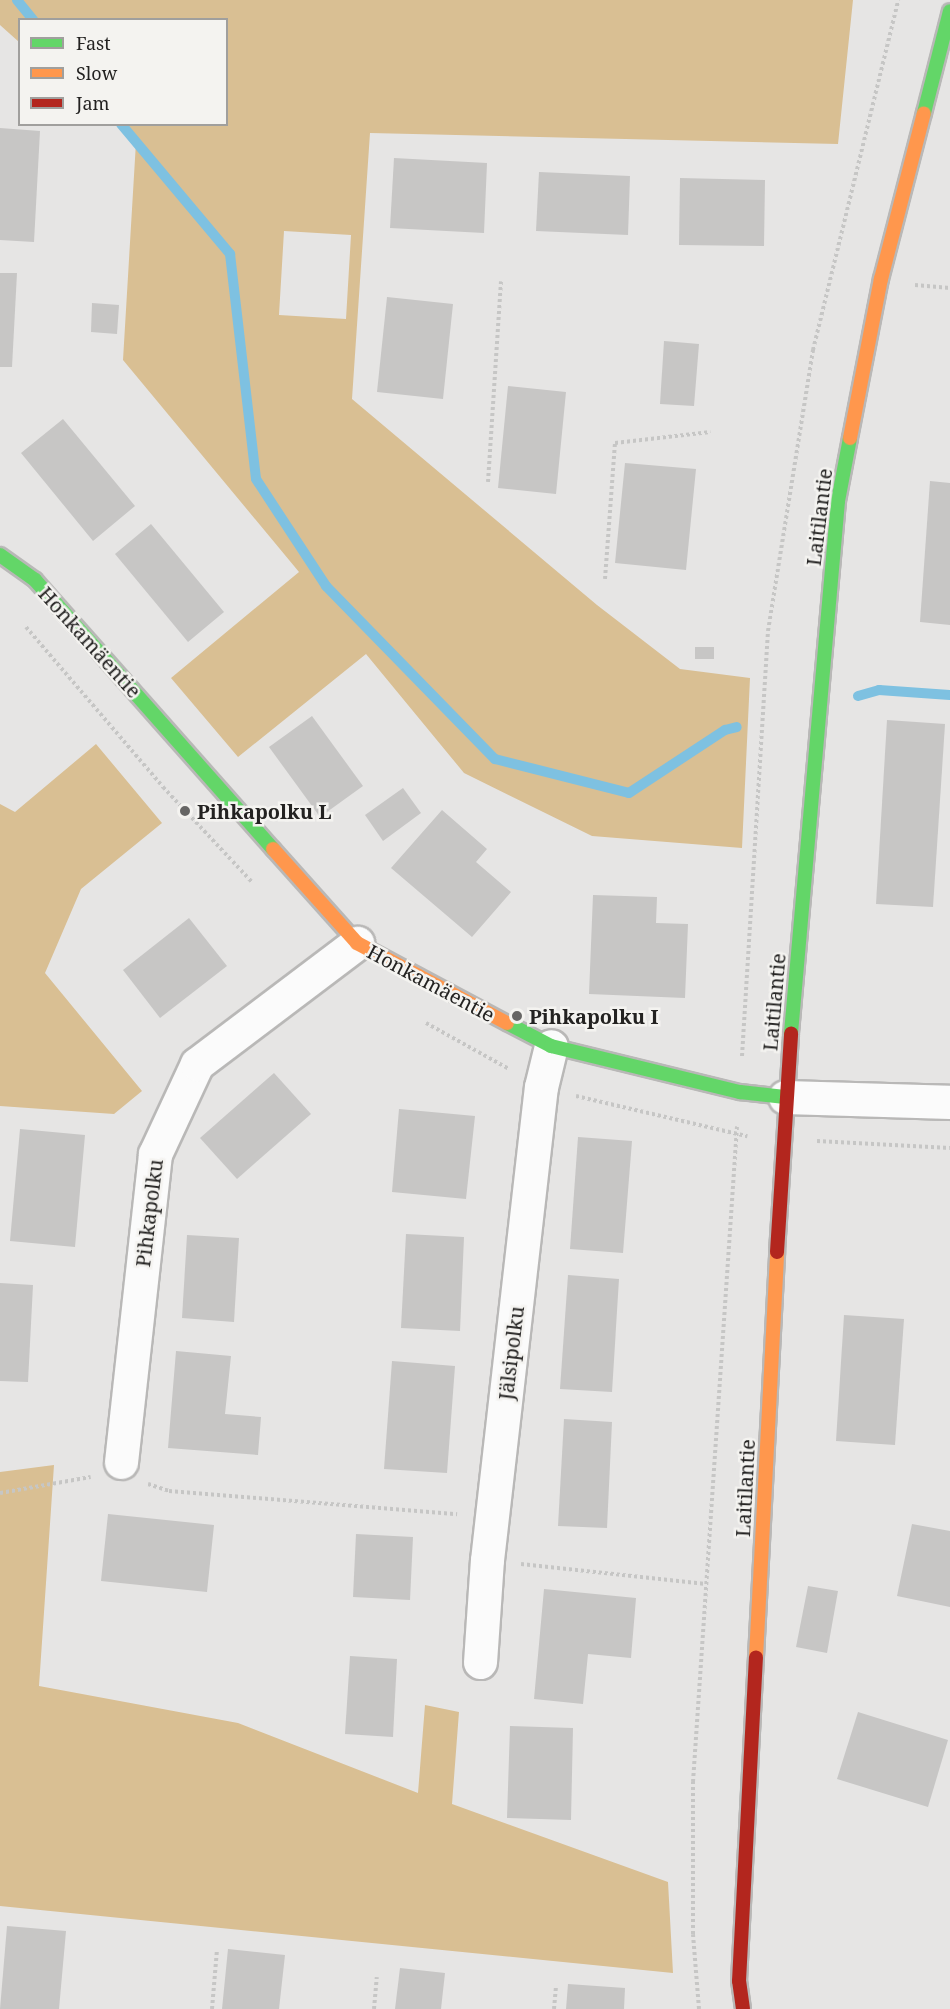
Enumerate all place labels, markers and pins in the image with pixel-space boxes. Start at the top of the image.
place label: Pihkapolku L [197,799,331,823]
marker: Pihkapolku L [178,804,192,818]
place label: Pihkapolku I [529,1004,658,1028]
marker: Pihkapolku I [510,1009,524,1023]

